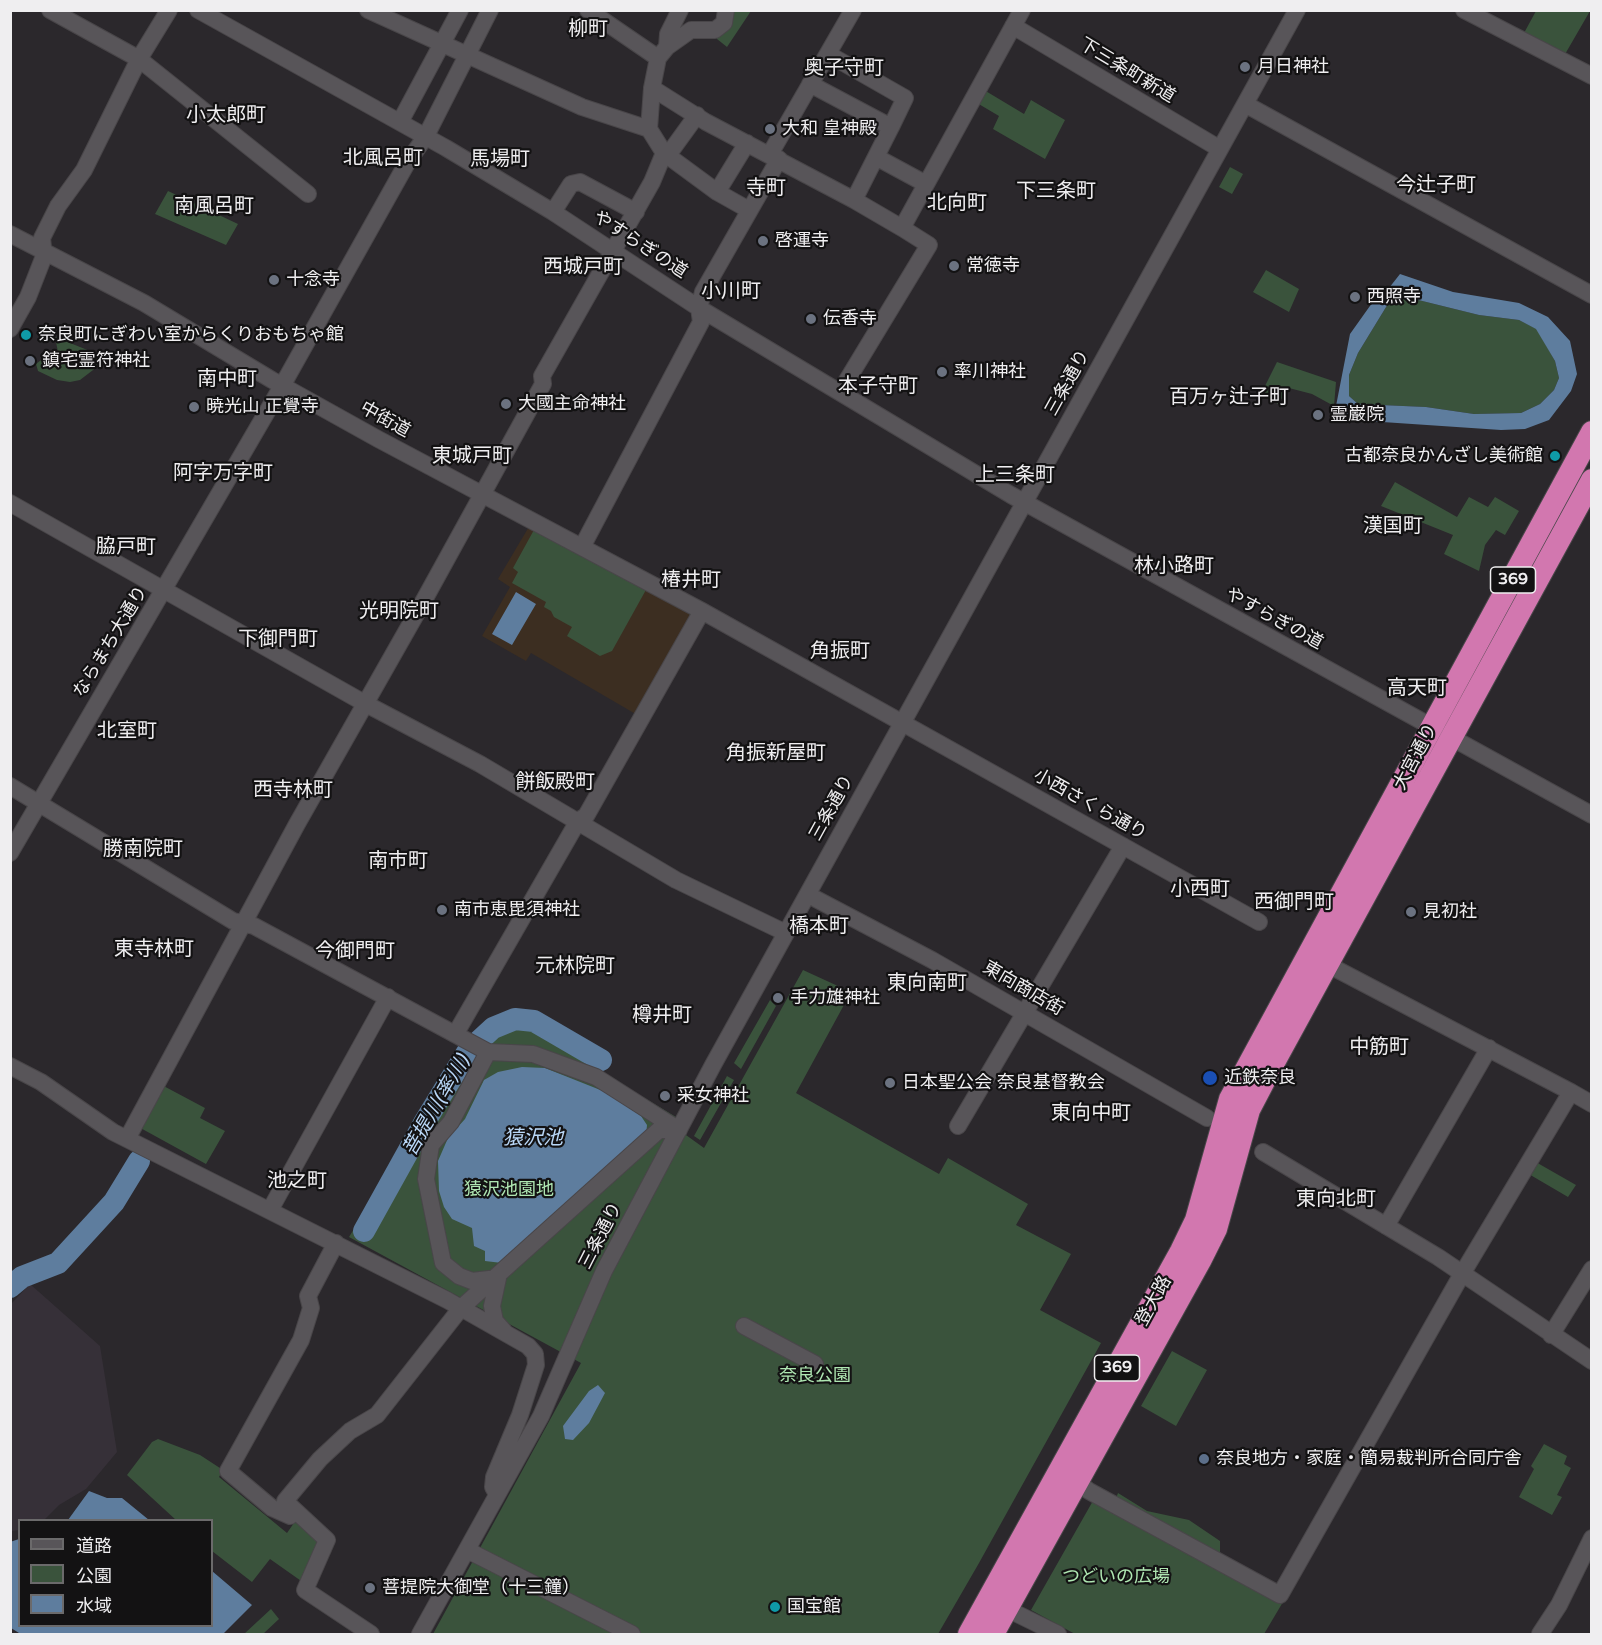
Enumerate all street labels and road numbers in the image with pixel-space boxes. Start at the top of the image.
street label: 下三条町新道 [1075,34,1179,108]
street label: やすらぎの道 [589,207,691,283]
street label: 三条通り [1041,346,1095,420]
street label: 中街道 [356,397,414,443]
road number: 369 [1490,567,1536,593]
street label: ならまち大通り [69,582,153,702]
street label: やすらぎの道 [1222,583,1326,655]
street label: 大宮通り [1390,720,1442,794]
street label: 小西さくら通り [1030,765,1150,845]
street label: 三条通り [805,771,859,845]
street label: 東向商店街 [979,957,1067,1021]
street label: 三条通り [575,1199,627,1273]
street label: 登大路 [1131,1272,1177,1330]
road number: 369 [1094,1355,1140,1381]

